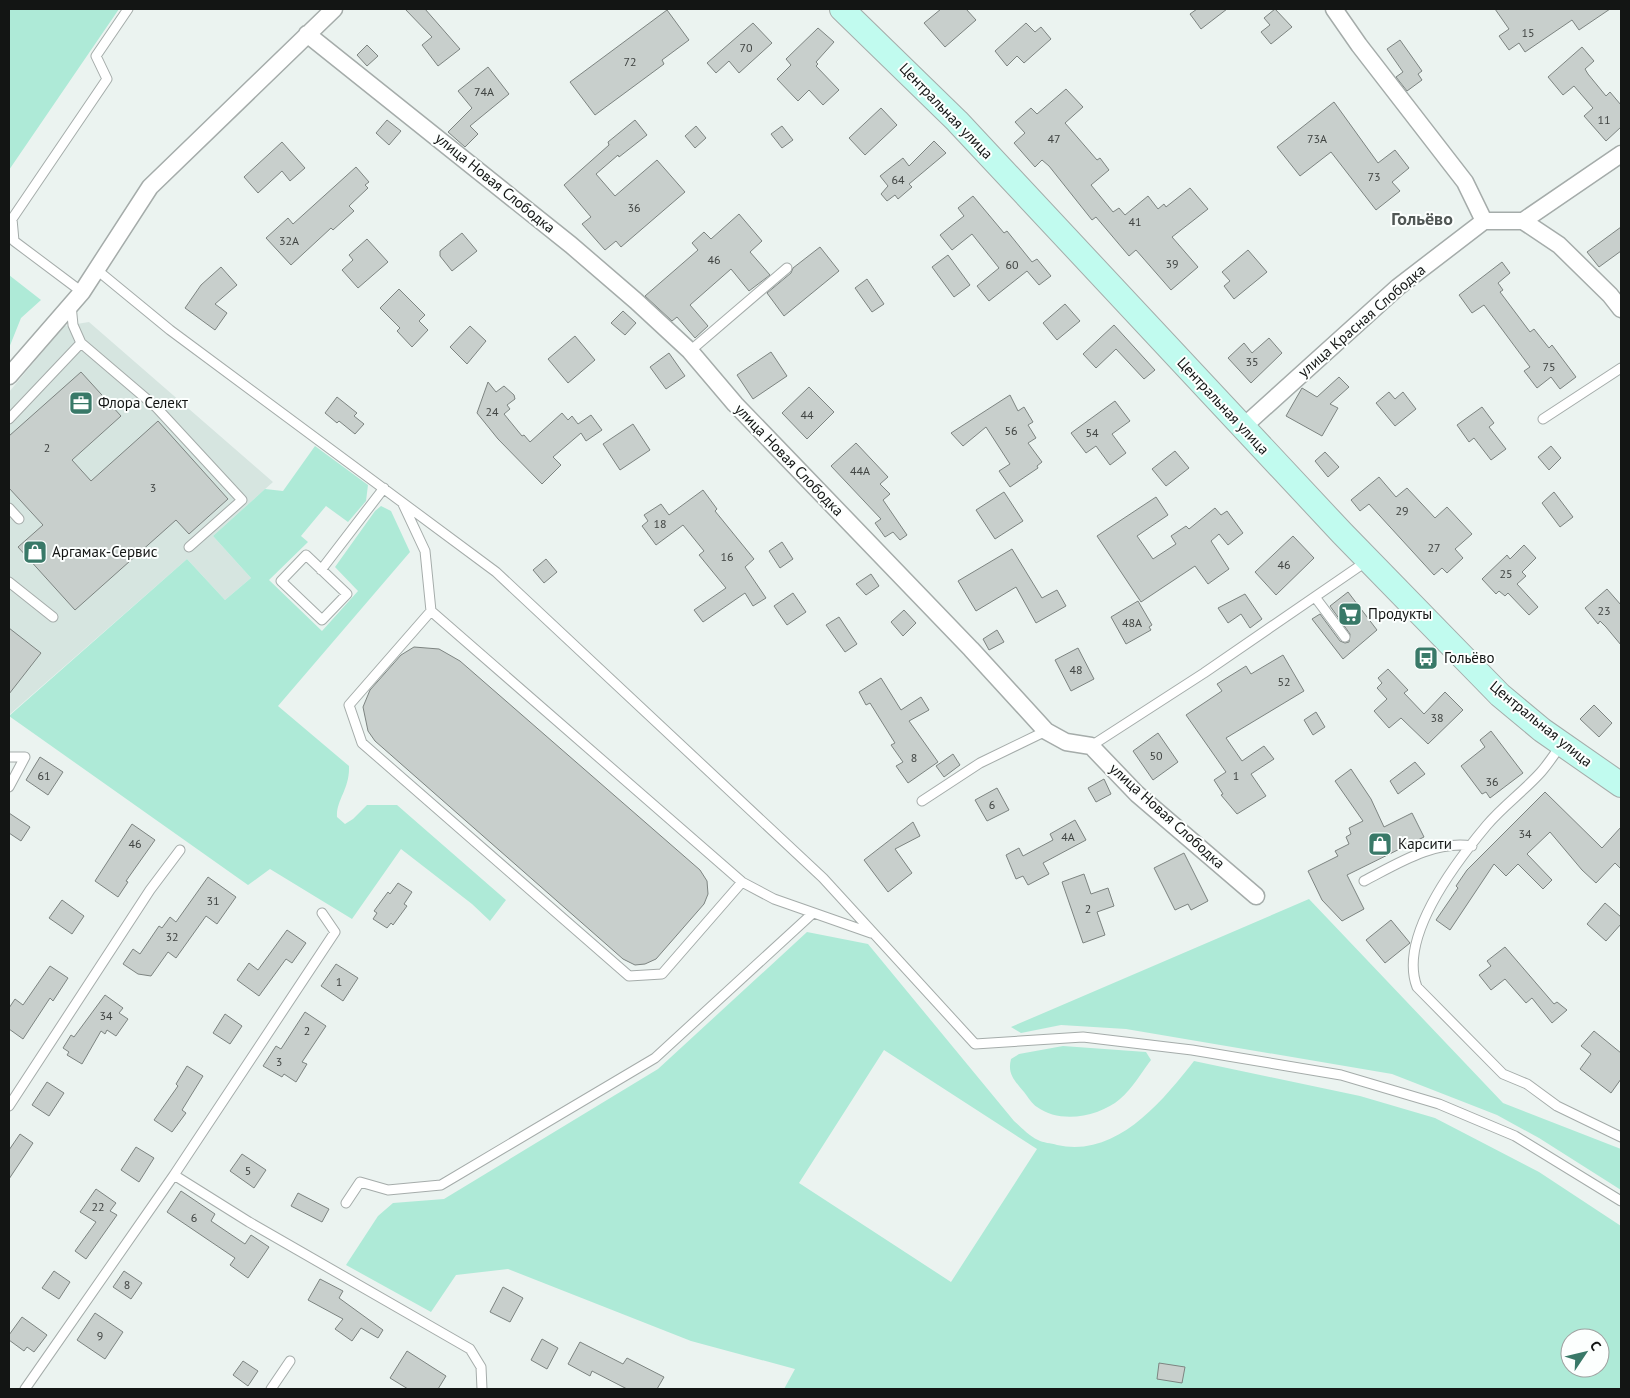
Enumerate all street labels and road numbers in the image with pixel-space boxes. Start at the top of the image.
street label: Центральная улица [896,59,997,163]
street label: улица Новая Слободка [432,128,559,237]
street label: улица Красная Слободка [1294,260,1429,381]
street label: Центральная улица [1173,353,1273,458]
street label: улица Новая Слободка [731,400,848,520]
street label: Центральная улица [1486,676,1596,771]
street label: улица Новая Слободка [1106,759,1229,872]

